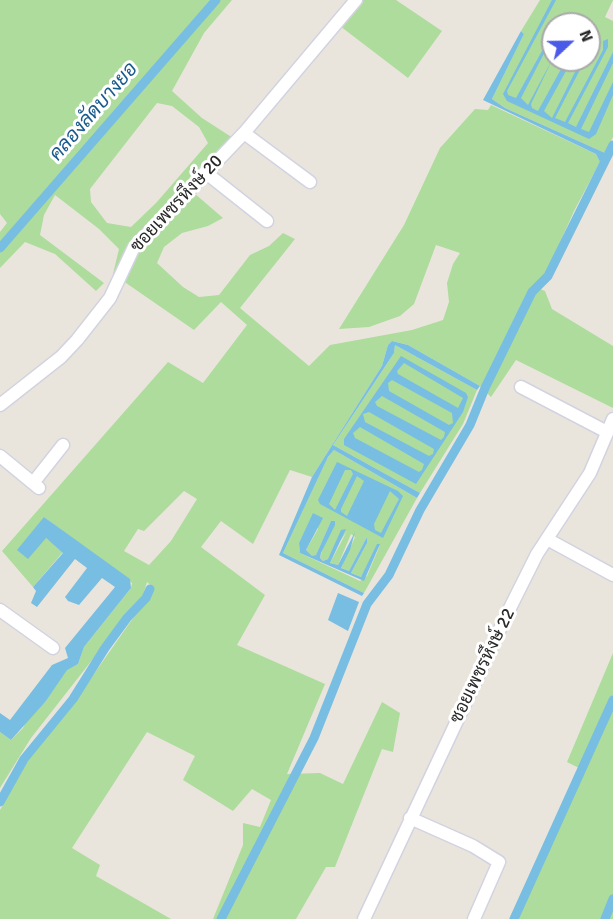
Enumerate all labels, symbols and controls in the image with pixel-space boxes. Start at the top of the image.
north arrow [541,12,601,72]
text: N [574,27,597,45]
water label: คลองลัดบางยอ [45,58,143,166]
street label: ซอยเพชรหึงษ์ 20 [126,151,228,257]
street label: ซอยเพชรหึงษ์ 22 [446,605,520,727]

